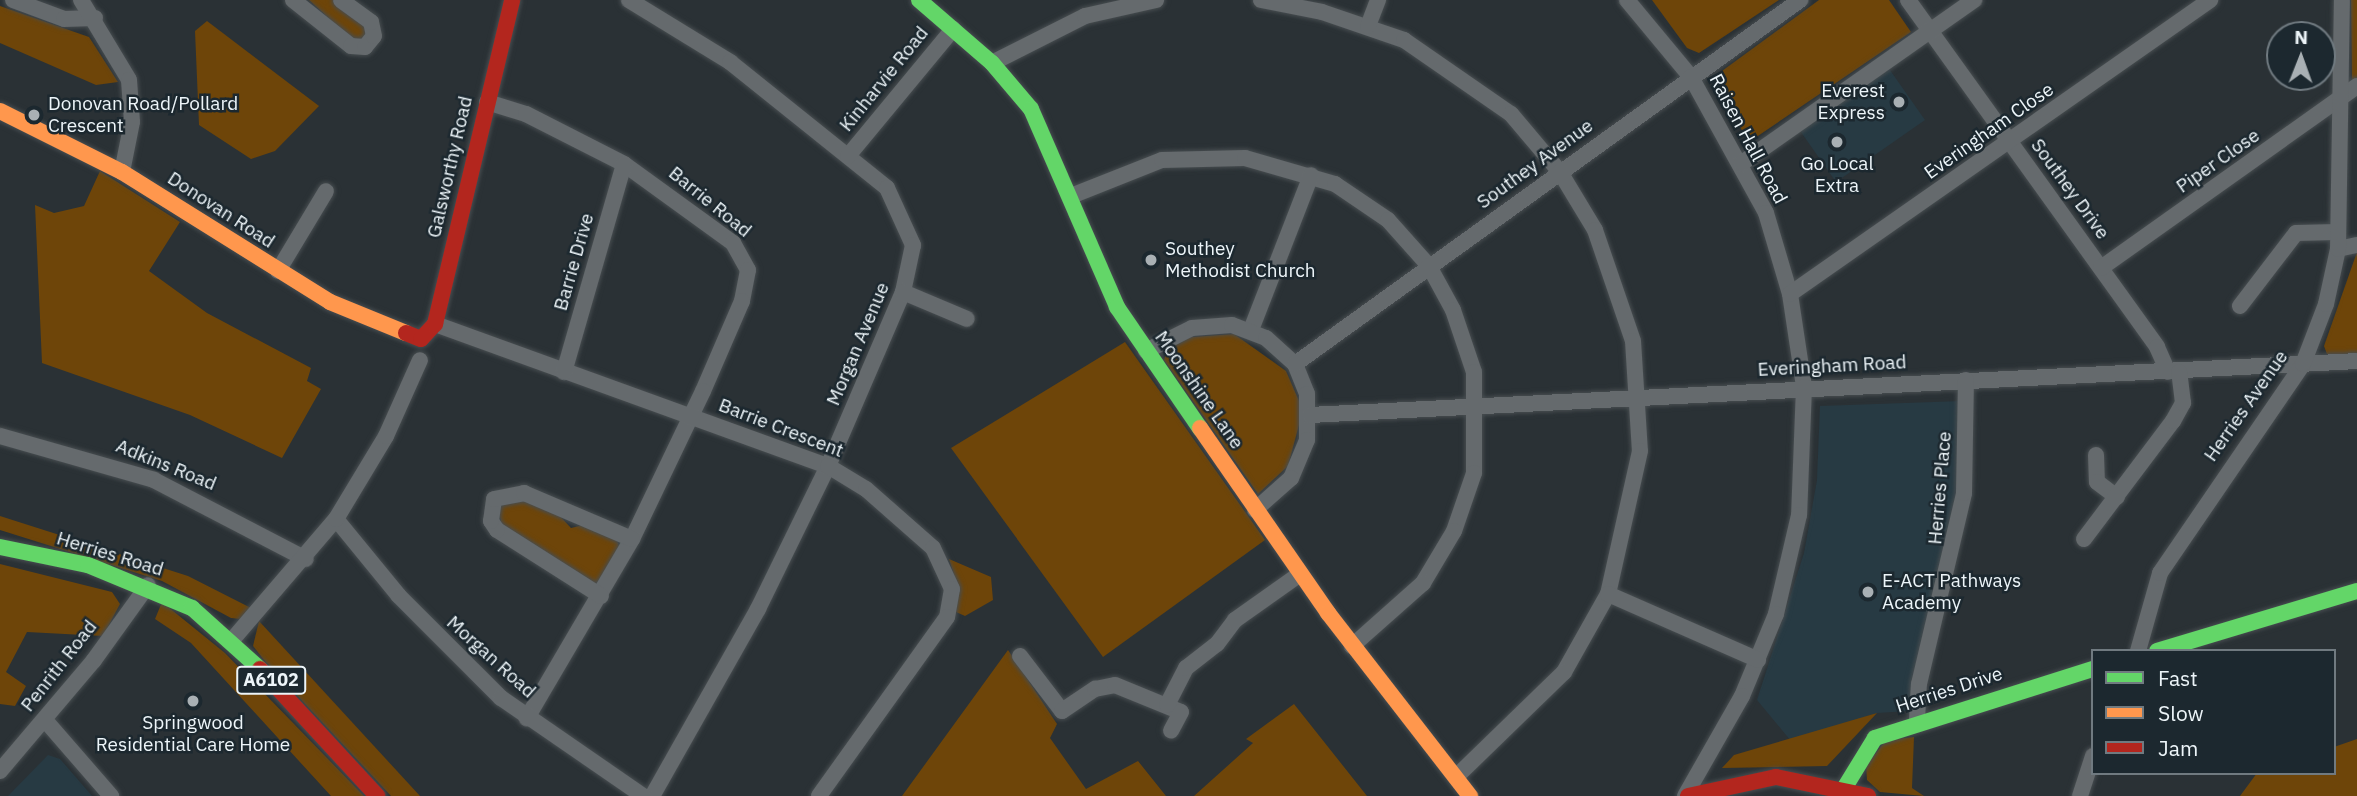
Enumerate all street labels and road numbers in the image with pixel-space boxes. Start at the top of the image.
street label: Kinharvie Road [835,22,933,136]
street label: Raisen Hall Road [1704,70,1792,208]
street label: Everingham Close [1920,78,2058,184]
street label: Galsworthy Road [423,94,477,240]
street label: Southey Avenue [1473,114,1597,214]
street label: Piper Close [2172,124,2264,198]
street label: Southey Drive [2026,134,2114,244]
street label: Barrie Road [664,162,756,242]
street label: Donovan Road [163,167,279,253]
street label: Barrie Drive [549,211,599,313]
street label: Morgan Avenue [822,279,894,409]
street label: Moonshine Lane [1150,327,1248,453]
street label: Herries Avenue [2199,346,2293,466]
street label: Everingham Road [1757,351,1907,381]
street label: Barrie Crescent [715,394,847,462]
street label: Herries Place [1924,431,1956,545]
street label: Adkins Road [113,435,219,495]
street label: Herries Road [54,527,166,581]
street label: Morgan Road [442,611,540,703]
street label: Penrith Road [16,616,102,716]
street label: Herries Drive [1893,662,2005,718]
road number: A6102 [236,666,306,694]

